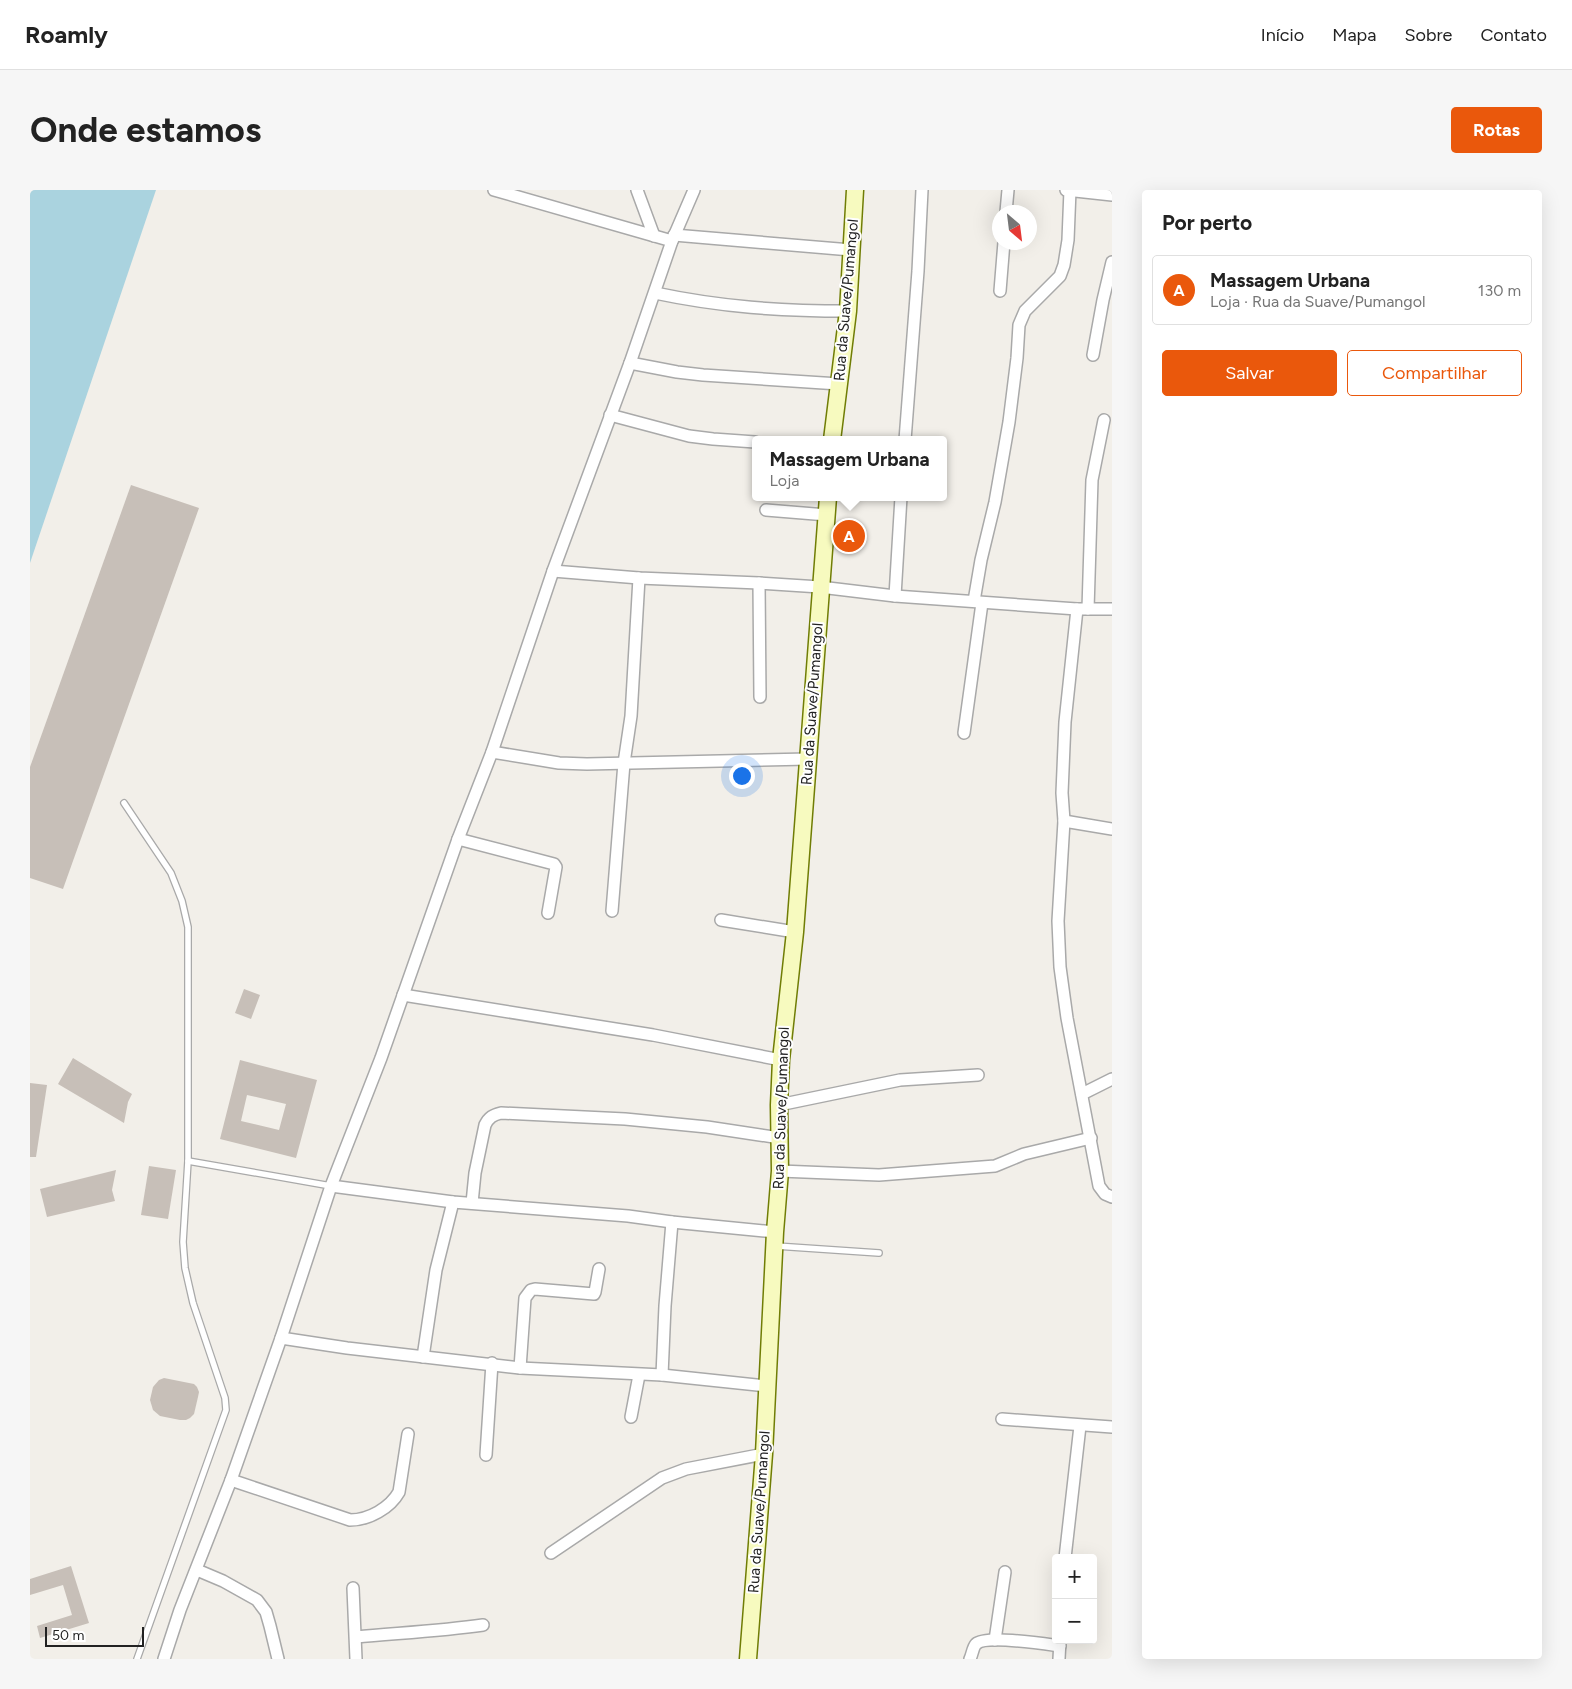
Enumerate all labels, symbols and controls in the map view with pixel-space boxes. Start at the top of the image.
text: Roamly [25,20,108,49]
text: Início [1261,24,1304,46]
text: Mapa [1332,24,1376,46]
text: Sobre [1404,24,1452,46]
text: Contato [1480,24,1547,46]
button: Rotas [1451,107,1542,153]
text: Onde estamos [30,109,261,151]
north arrow [992,205,1037,250]
text: Por perto [1162,210,1252,235]
street label: Rua da Suave/Pumangol [830,218,862,382]
text: Massagem Urbana [1210,269,1370,292]
text: A [1173,281,1185,300]
text: 130 m [1478,281,1521,300]
text: Loja · Rua da Suave/Pumangol [1210,292,1425,311]
button: Salvar [1162,350,1337,396]
button: Compartilhar [1347,350,1522,396]
popup [752,436,947,501]
text: Massagem Urbana [769,448,930,471]
text: Loja [769,471,799,490]
pin: A [833,517,865,555]
street label: Rua da Suave/Pumangol [797,622,827,786]
your location [729,763,755,789]
street label: Rua da Suave/Pumangol [769,1026,793,1190]
street label: Rua da Suave/Pumangol [744,1430,774,1594]
map controls [1052,1554,1097,1644]
button: + [1052,1554,1097,1599]
button: − [1052,1599,1097,1644]
scale bar [45,1624,144,1647]
text: 50 m [52,1627,84,1644]

